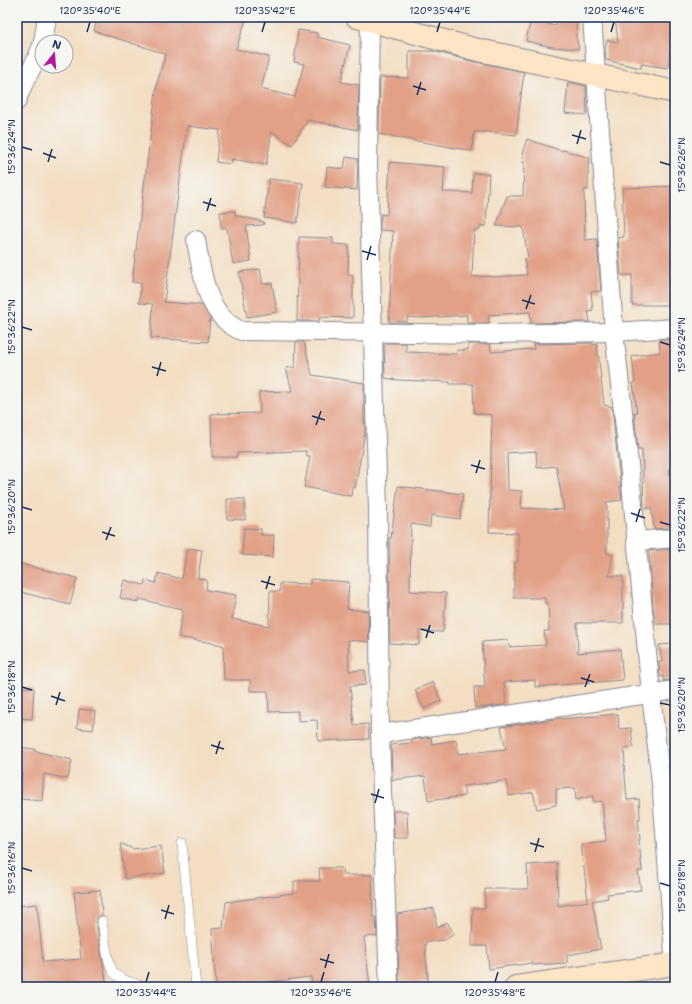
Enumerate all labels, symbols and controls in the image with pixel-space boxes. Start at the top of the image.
text: 120°35'40"E [59,4,121,17]
text: 120°35'42"E [235,4,295,17]
text: 120°35'44"E [409,4,471,17]
text: 120°35'46"E [584,4,644,17]
north arrow [34,34,74,74]
text: N [50,36,63,53]
text: 15°36'24"N [5,119,18,175]
text: 15°36'26"N [675,137,688,193]
text: 15°36'22"N [5,299,18,355]
text: 15°36'24"N [675,317,688,373]
text: 15°36'20"N [5,479,18,535]
text: 15°36'22"N [675,497,688,553]
text: 15°36'18"N [5,660,18,714]
text: 15°36'20"N [675,677,688,733]
text: 15°36'16"N [5,842,18,894]
text: 15°36'18"N [675,859,688,913]
text: 120°35'44"E [115,986,177,999]
text: 120°35'46"E [291,986,351,999]
text: 120°35'48"E [464,986,526,999]

